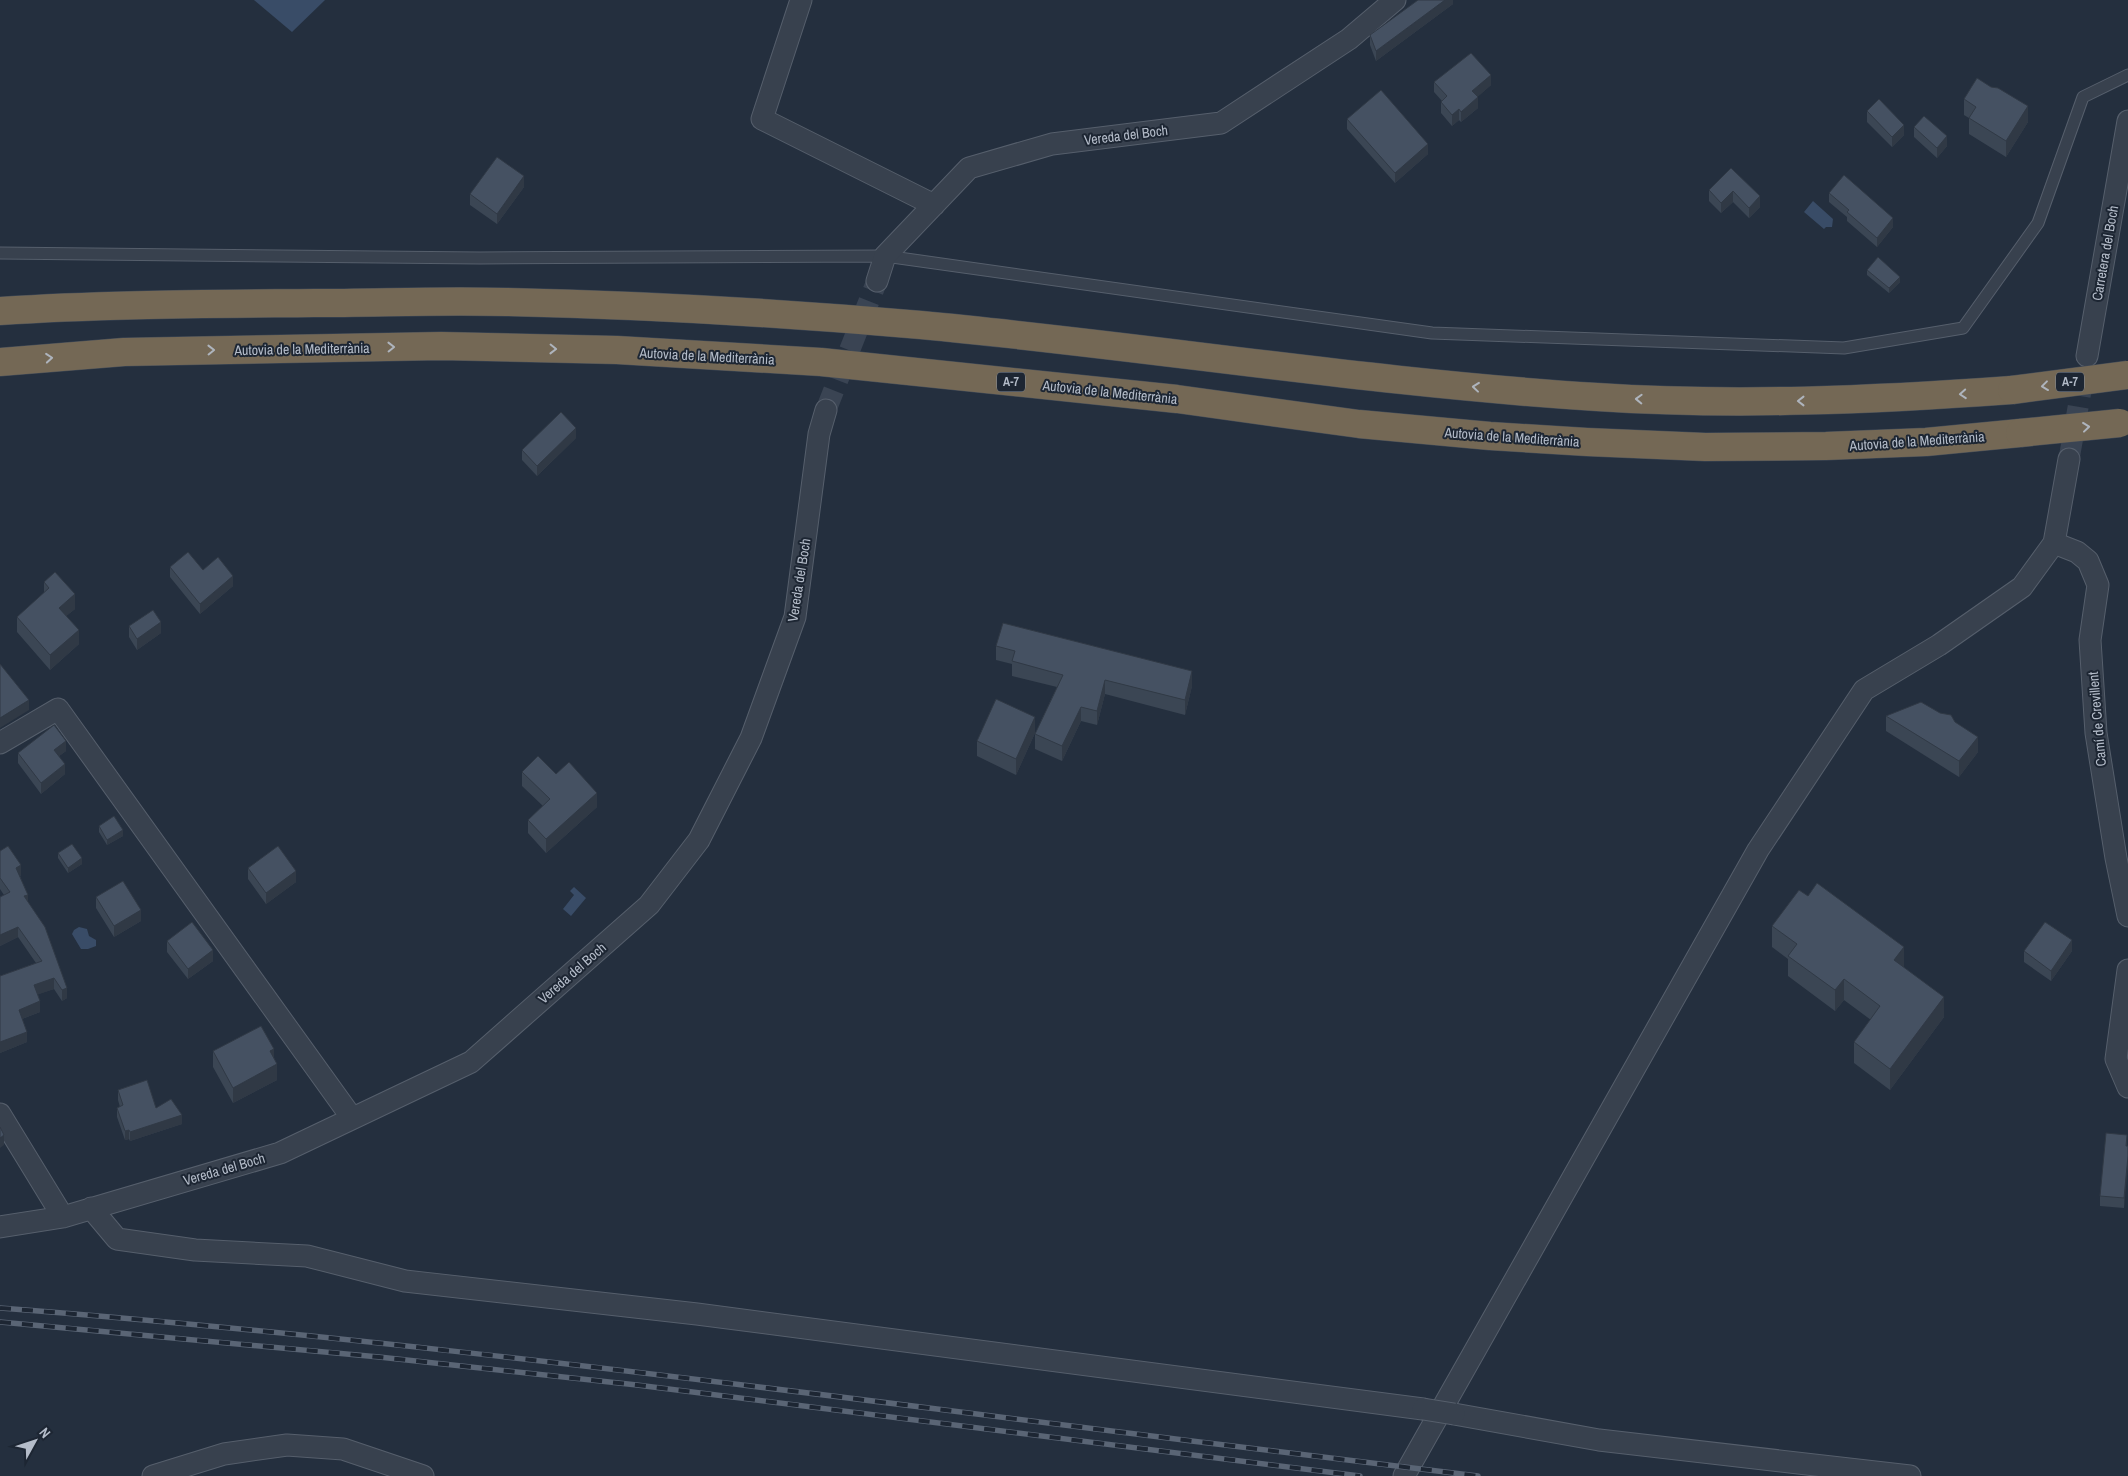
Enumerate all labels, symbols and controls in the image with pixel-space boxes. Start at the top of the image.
street label: Vereda del Boch [1083,121,1169,149]
street label: Carretera del Boch [2088,204,2122,302]
street label: Autovia de la Mediterrània [233,339,370,359]
one-way arrow [388,342,395,352]
street label: Autovia de la Mediterrània [638,343,776,369]
one-way arrow [550,344,558,354]
one-way arrow [208,345,215,355]
one-way arrow [45,353,53,364]
road number: A-7 [997,372,1025,392]
road number: A-7 [2056,372,2084,392]
street label: Autovia de la Mediterrània [1041,376,1179,408]
one-way arrow [2041,380,2049,390]
one-way arrow [1472,382,1480,393]
one-way arrow [1959,388,1967,399]
one-way arrow [1634,393,1642,404]
one-way arrow [1797,396,1804,406]
one-way arrow [2082,421,2090,432]
street label: Autovia de la Mediterrània [1443,423,1581,451]
street label: Autovia de la Mediterrània [1848,427,1986,455]
street label: Vereda del Boch [784,537,814,623]
street label: Camí de Crevillent [2084,671,2110,767]
street label: Vereda del Boch [534,939,610,1007]
street label: Vereda del Boch [181,1149,267,1189]
north arrow [10,1416,60,1466]
text: N [35,1424,55,1442]

